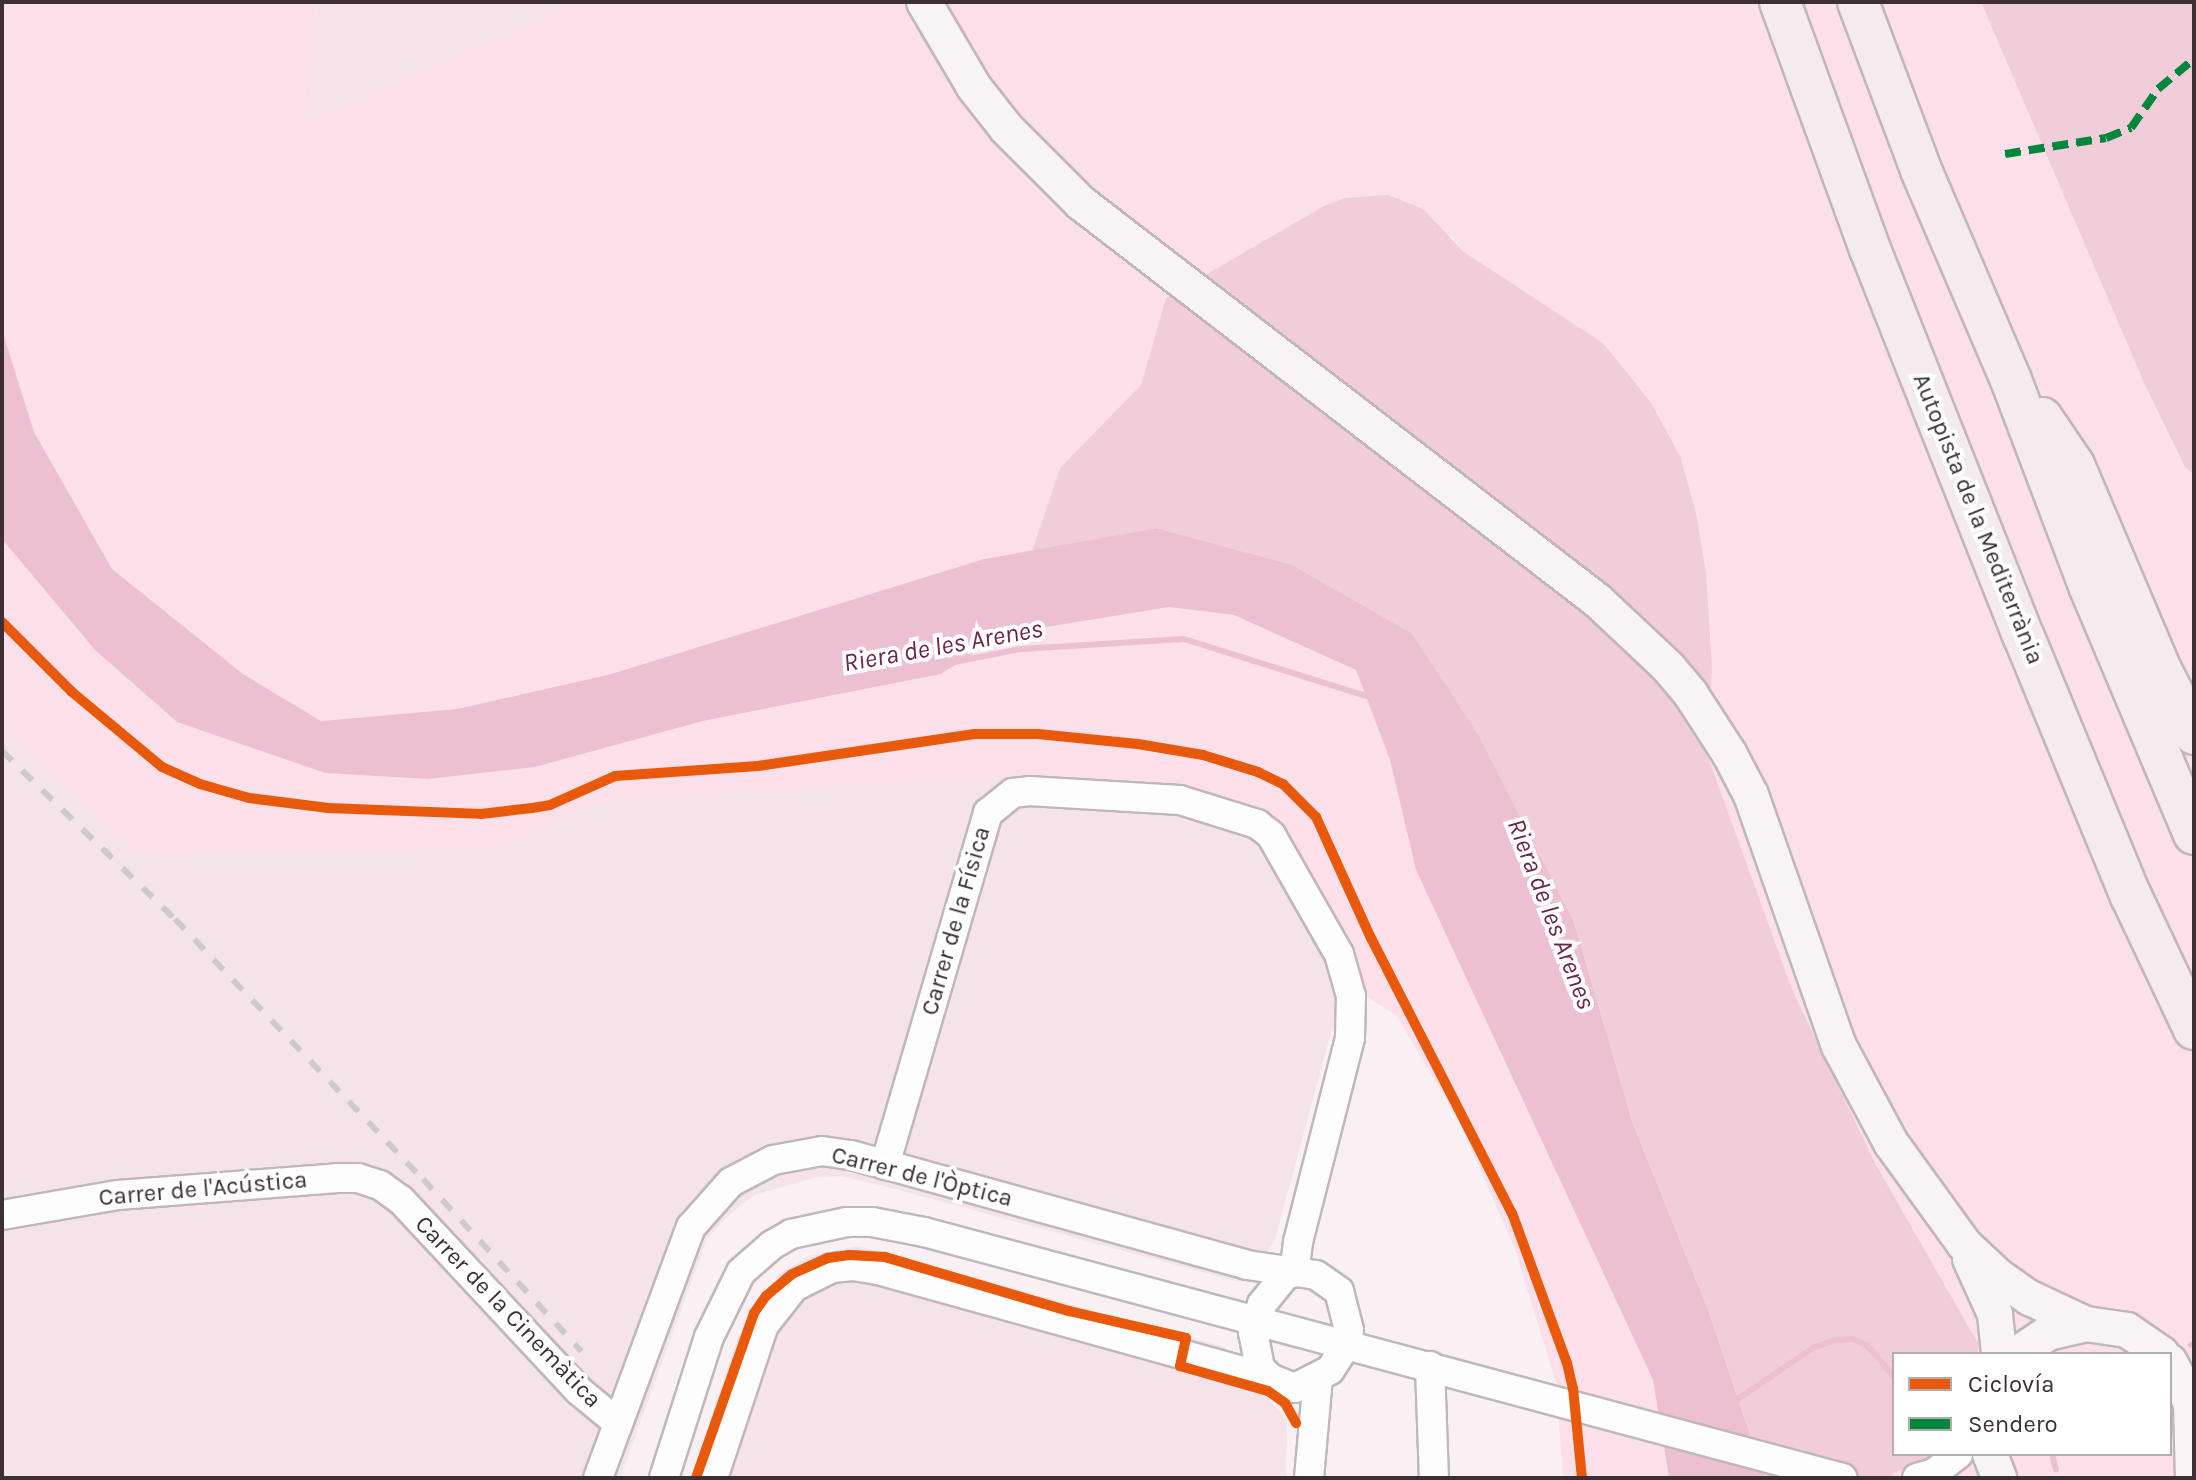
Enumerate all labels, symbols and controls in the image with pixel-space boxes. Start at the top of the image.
street label: Autopista de la Mediterrània [1906,369,2050,669]
water label: Riera de les Arenes [841,613,1045,679]
water label: Riera de les Arenes [1500,814,1602,1014]
street label: Carrer de la Física [915,823,997,1019]
street label: Carrer de l'Òptica [829,1141,1015,1213]
street label: Carrer de l'Acústica [98,1166,308,1212]
street label: Carrer de la Cinemàtica [409,1210,607,1414]
legend [1892,1352,2172,1456]
text: Ciclovía [1968,1370,2055,1398]
text: Sendero [1968,1410,2058,1438]

